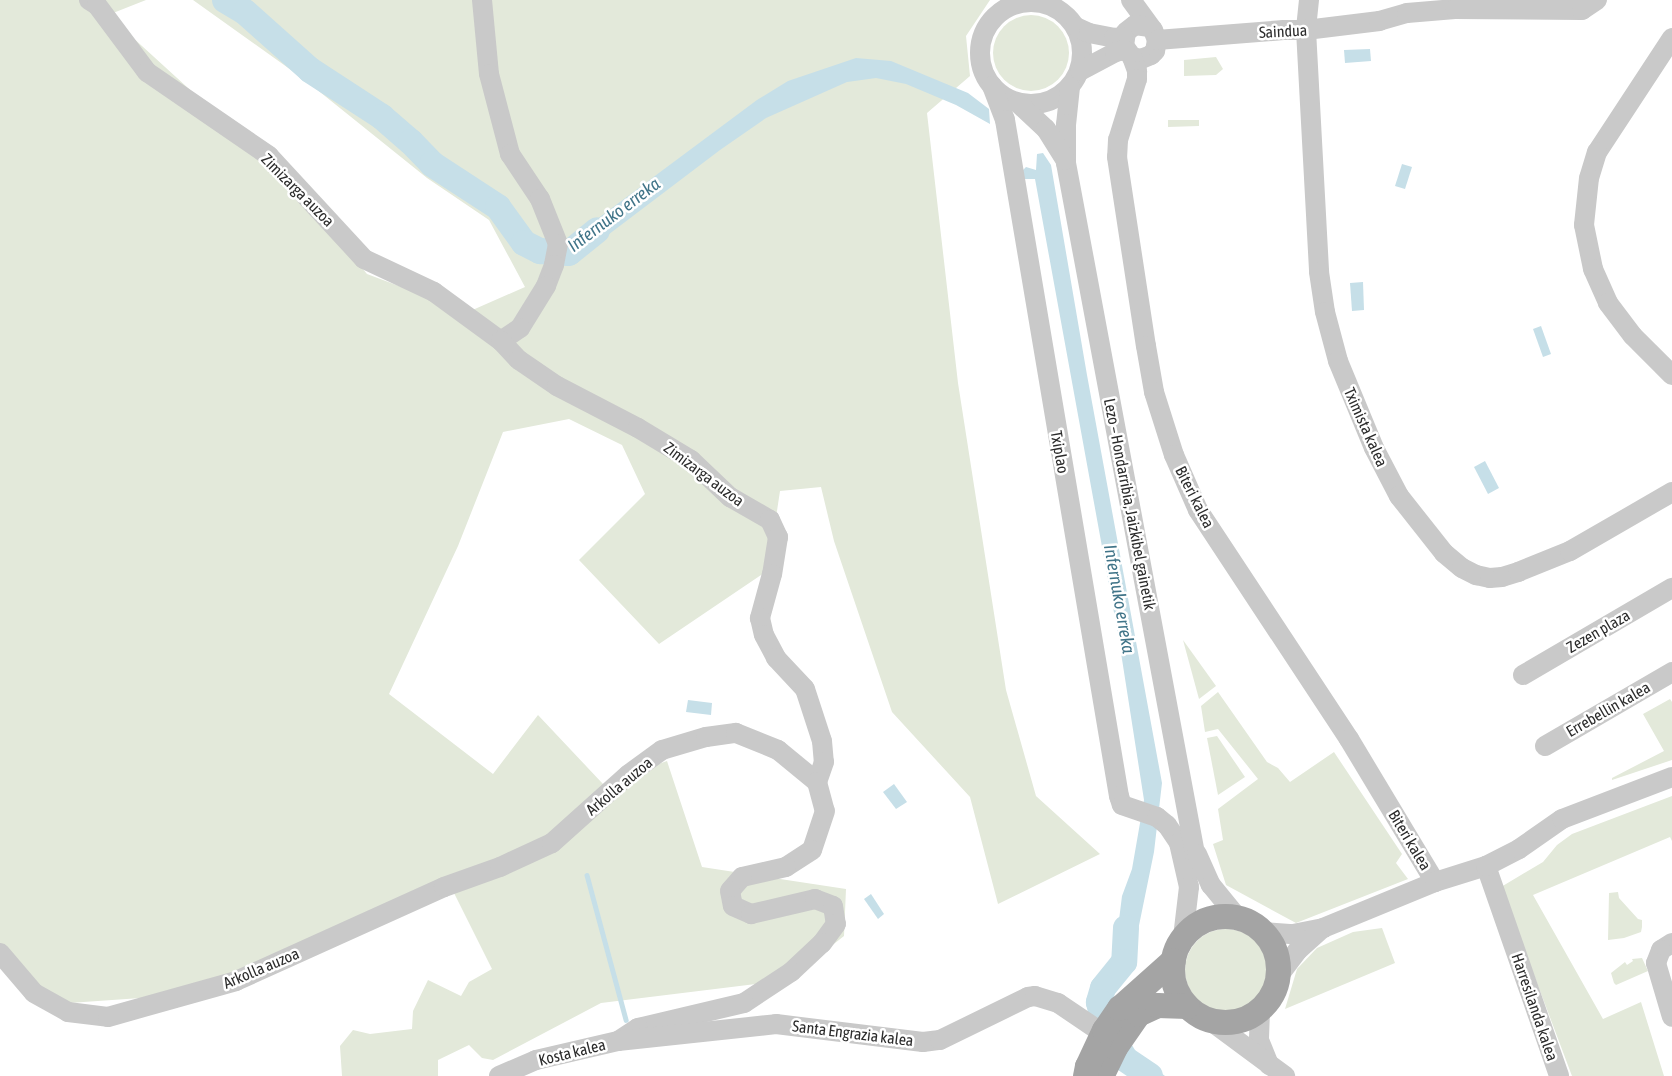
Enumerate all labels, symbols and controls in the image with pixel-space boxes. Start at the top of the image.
street label: Saindua [1258,20,1308,42]
street label: Zimizarga auzoa [257,149,339,231]
water label: Infernuko erreka [564,173,664,257]
street label: Tximista kalea [1340,384,1392,470]
street label: Lezo – Hondarribia, Jaizkibel gainetik [1100,396,1160,612]
street label: Txiplao [1047,429,1073,475]
street label: Zimizarga auzoa [660,438,748,510]
street label: Biteri kalea [1171,463,1219,531]
water label: Infernuko erreka [1099,543,1139,655]
street label: Zezen plaza [1563,605,1633,657]
street label: Errebellin kalea [1563,677,1653,741]
street label: Arkolla auzoa [582,753,656,819]
street label: Biteri kalea [1385,806,1435,874]
street label: Arkolla auzoa [220,943,302,993]
street label: Harresilanda kalea [1508,951,1562,1063]
street label: Santa Engrazia kalea [791,1016,915,1050]
street label: Kosta kalea [537,1034,607,1070]

